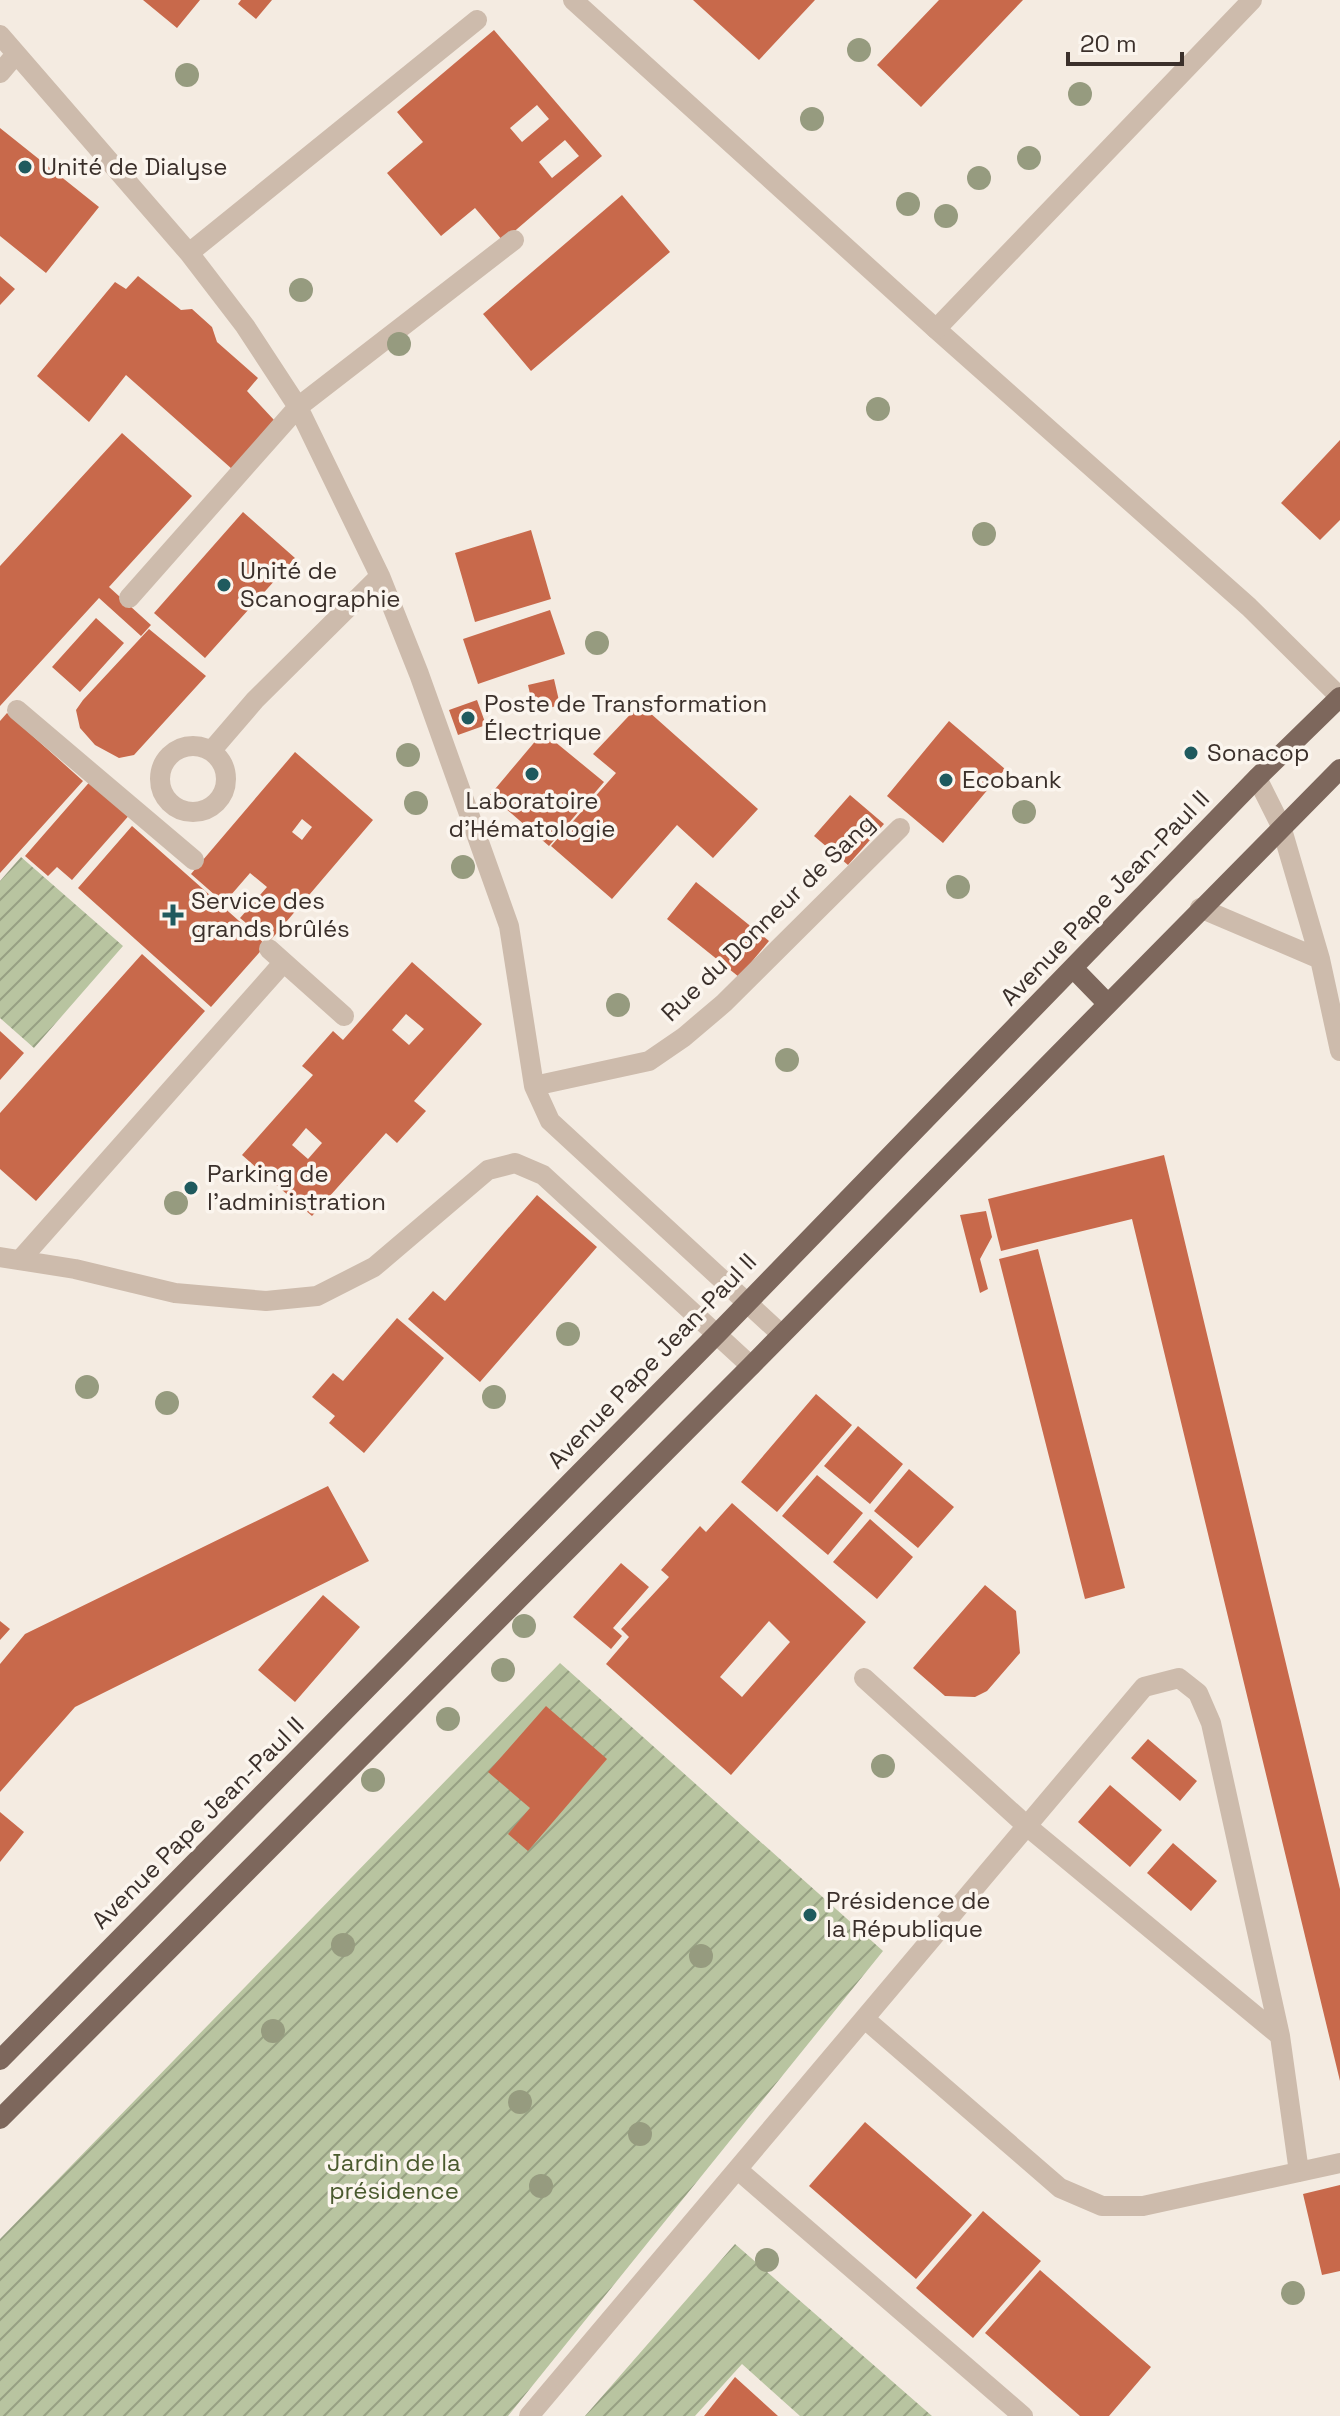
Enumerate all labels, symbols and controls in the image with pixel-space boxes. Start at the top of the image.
scale bar [1068,16,1182,66]
text: 20 m [1080,28,1137,59]
place label: Unité de Dialyse [41,151,227,182]
marker: Unité de Dialyse [16,158,34,176]
place label: Unité de Scanographie [240,555,401,614]
marker: Unité de Scanographie [215,576,233,594]
place label: Poste de Transformation Électrique [484,688,767,747]
marker: Poste de Transformation Électrique [459,709,477,727]
place label: Sonacop [1207,737,1309,768]
marker: Sonacop [1182,744,1200,762]
place label: Ecobank [962,764,1062,795]
marker: Laboratoire d'Hématologie [523,765,541,783]
marker: Ecobank [937,771,955,789]
street label: Avenue Pape Jean-Paul II [993,783,1216,1012]
place label: Laboratoire d'Hématologie [449,785,615,844]
street label: Rue du Donneur de Sang [654,807,881,1028]
place label: Service des grands brûlés [191,885,350,944]
marker: Service des grands brûlés [162,904,184,926]
place label: Parking de l'administration [207,1158,386,1217]
marker: Parking de l'administration [182,1179,200,1197]
street label: Avenue Pape Jean-Paul II [540,1246,763,1475]
street label: Avenue Pape Jean-Paul II [85,1710,310,1935]
place label: Présidence de la République [826,1885,991,1944]
marker: Présidence de la République [801,1906,819,1924]
park label: Jardin de la présidence [327,2147,461,2206]

